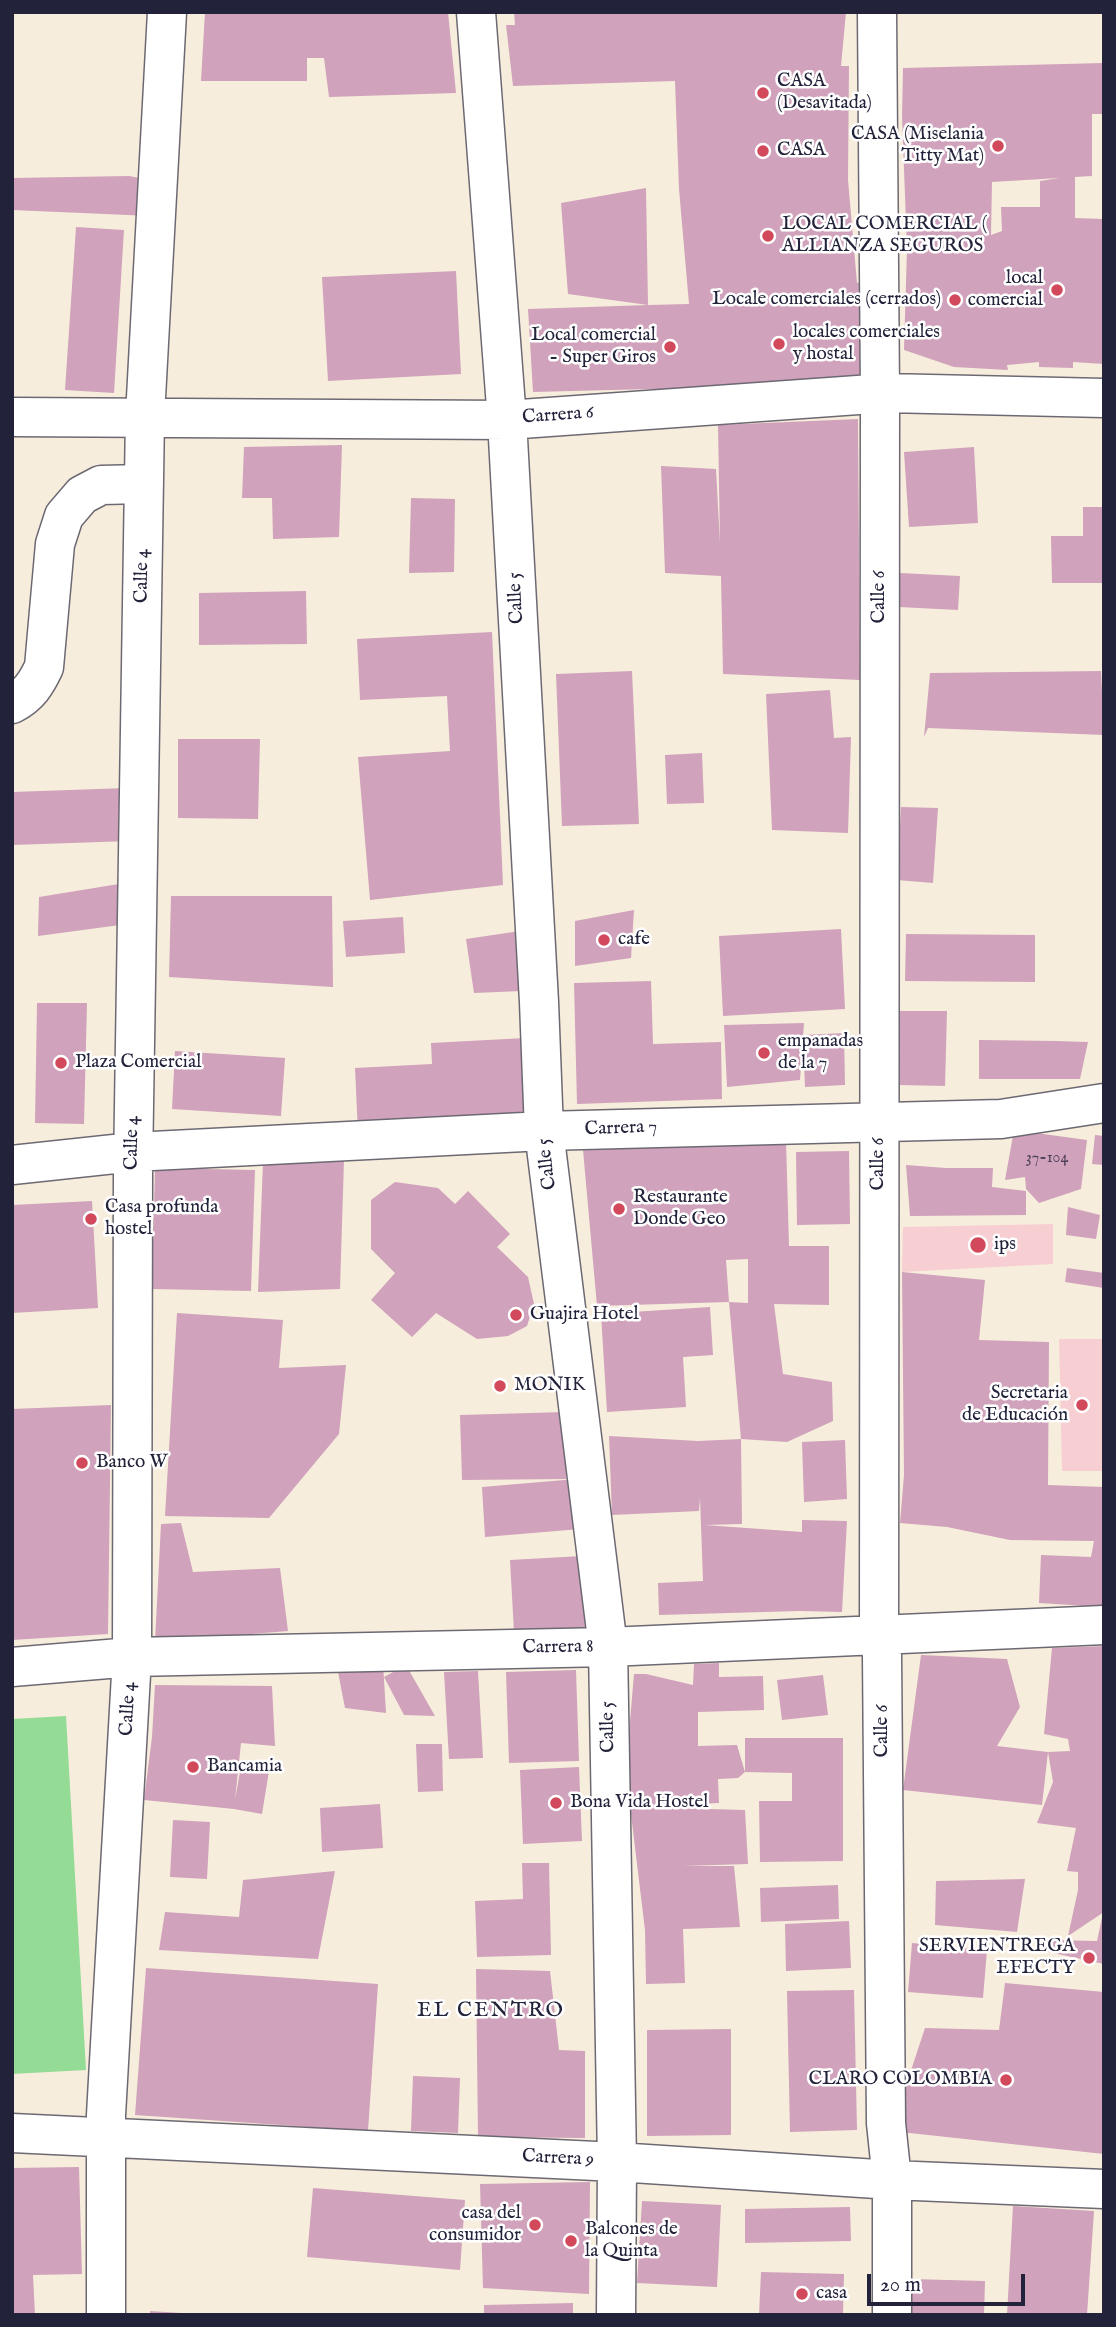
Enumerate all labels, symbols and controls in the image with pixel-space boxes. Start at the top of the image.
place label: CASA (Desavitada) [777,71,872,115]
marker: CASA (Desavitada) [755,85,771,101]
place label: CASA (Miselania Titty Mat) [851,124,984,168]
marker: CASA (Miselania Titty Mat) [990,138,1006,154]
place label: CASA [777,140,826,162]
marker: CASA [755,143,771,159]
place label: LOCAL COMERCIAL ( ALLIANZA SEGUROS [782,214,987,258]
marker: LOCAL COMERCIAL ( ALLIANZA SEGUROS [760,228,776,244]
place label: local comercial [968,268,1043,312]
marker: local comercial [1049,282,1065,298]
place label: Locale comerciales (cerrados) [712,289,941,311]
marker: Locale comerciales (cerrados) [947,292,963,308]
place label: locales comerciales y hostal [793,322,940,366]
place label: Local comercial - Super Giros [531,325,656,369]
marker: locales comerciales y hostal [771,336,787,352]
marker: Local comercial - Super Giros [662,339,678,355]
street label: Carrera 6 [521,402,595,430]
street label: Calle 4 [131,549,155,603]
street label: Calle 6 [869,571,891,623]
street label: Calle 5 [504,572,530,624]
place label: cafe [618,929,650,951]
marker: cafe [596,932,612,948]
place label: empanadas de la 7 [778,1031,863,1075]
marker: empanadas de la 7 [756,1045,772,1061]
place label: Plaza Comercial [75,1052,201,1074]
marker: Plaza Comercial [53,1055,69,1071]
street label: Calle 4 [121,1116,145,1170]
street label: Carrera 7 [584,1116,658,1142]
street label: Calle 5 [534,1137,562,1191]
street label: Calle 6 [868,1138,890,1190]
house number: 37-104 [1026,1149,1068,1169]
place label: Restaurante Donde Geo [633,1187,728,1231]
place label: Casa profunda hostel [105,1197,218,1241]
marker: Restaurante Donde Geo [611,1201,627,1217]
marker: Casa profunda hostel [83,1211,99,1227]
place label: ips [994,1234,1016,1256]
marker: ips [968,1235,988,1255]
place label: Guajira Hotel [530,1304,639,1326]
marker: Guajira Hotel [508,1307,524,1323]
place label: MONIK [514,1375,586,1397]
marker: MONIK [492,1378,508,1394]
place label: Secretaria de Educación [962,1383,1068,1427]
marker: Secretaria de Educación [1074,1397,1090,1413]
place label: Banco W [96,1452,168,1474]
marker: Banco W [74,1455,90,1471]
street label: Carrera 8 [522,1636,594,1660]
street label: Calle 4 [116,1681,142,1737]
street label: Calle 5 [597,1701,621,1753]
street label: Calle 6 [872,1705,894,1757]
place label: Bancamia [207,1756,282,1778]
marker: Bancamia [185,1759,201,1775]
place label: Bona Vida Hostel [570,1792,709,1814]
marker: Bona Vida Hostel [548,1795,564,1811]
place label: SERVIENTREGA EFECTY [919,1936,1075,1980]
marker: SERVIENTREGA EFECTY [1081,1950,1097,1966]
district label: EL CENTRO [418,1999,564,2025]
place label: CLARO COLOMBIA [809,2069,992,2091]
marker: CLARO COLOMBIA [998,2072,1014,2088]
street label: Carrera 9 [521,2146,595,2172]
place label: casa del consumidor [429,2203,521,2247]
marker: casa del consumidor [527,2217,543,2233]
place label: Balcones de la Quinta [585,2219,678,2263]
marker: Balcones de la Quinta [563,2233,579,2249]
scale bar [871,2260,1028,2304]
text: 20 m [880,2272,921,2299]
place label: casa [816,2283,847,2305]
marker: casa [794,2286,810,2302]

